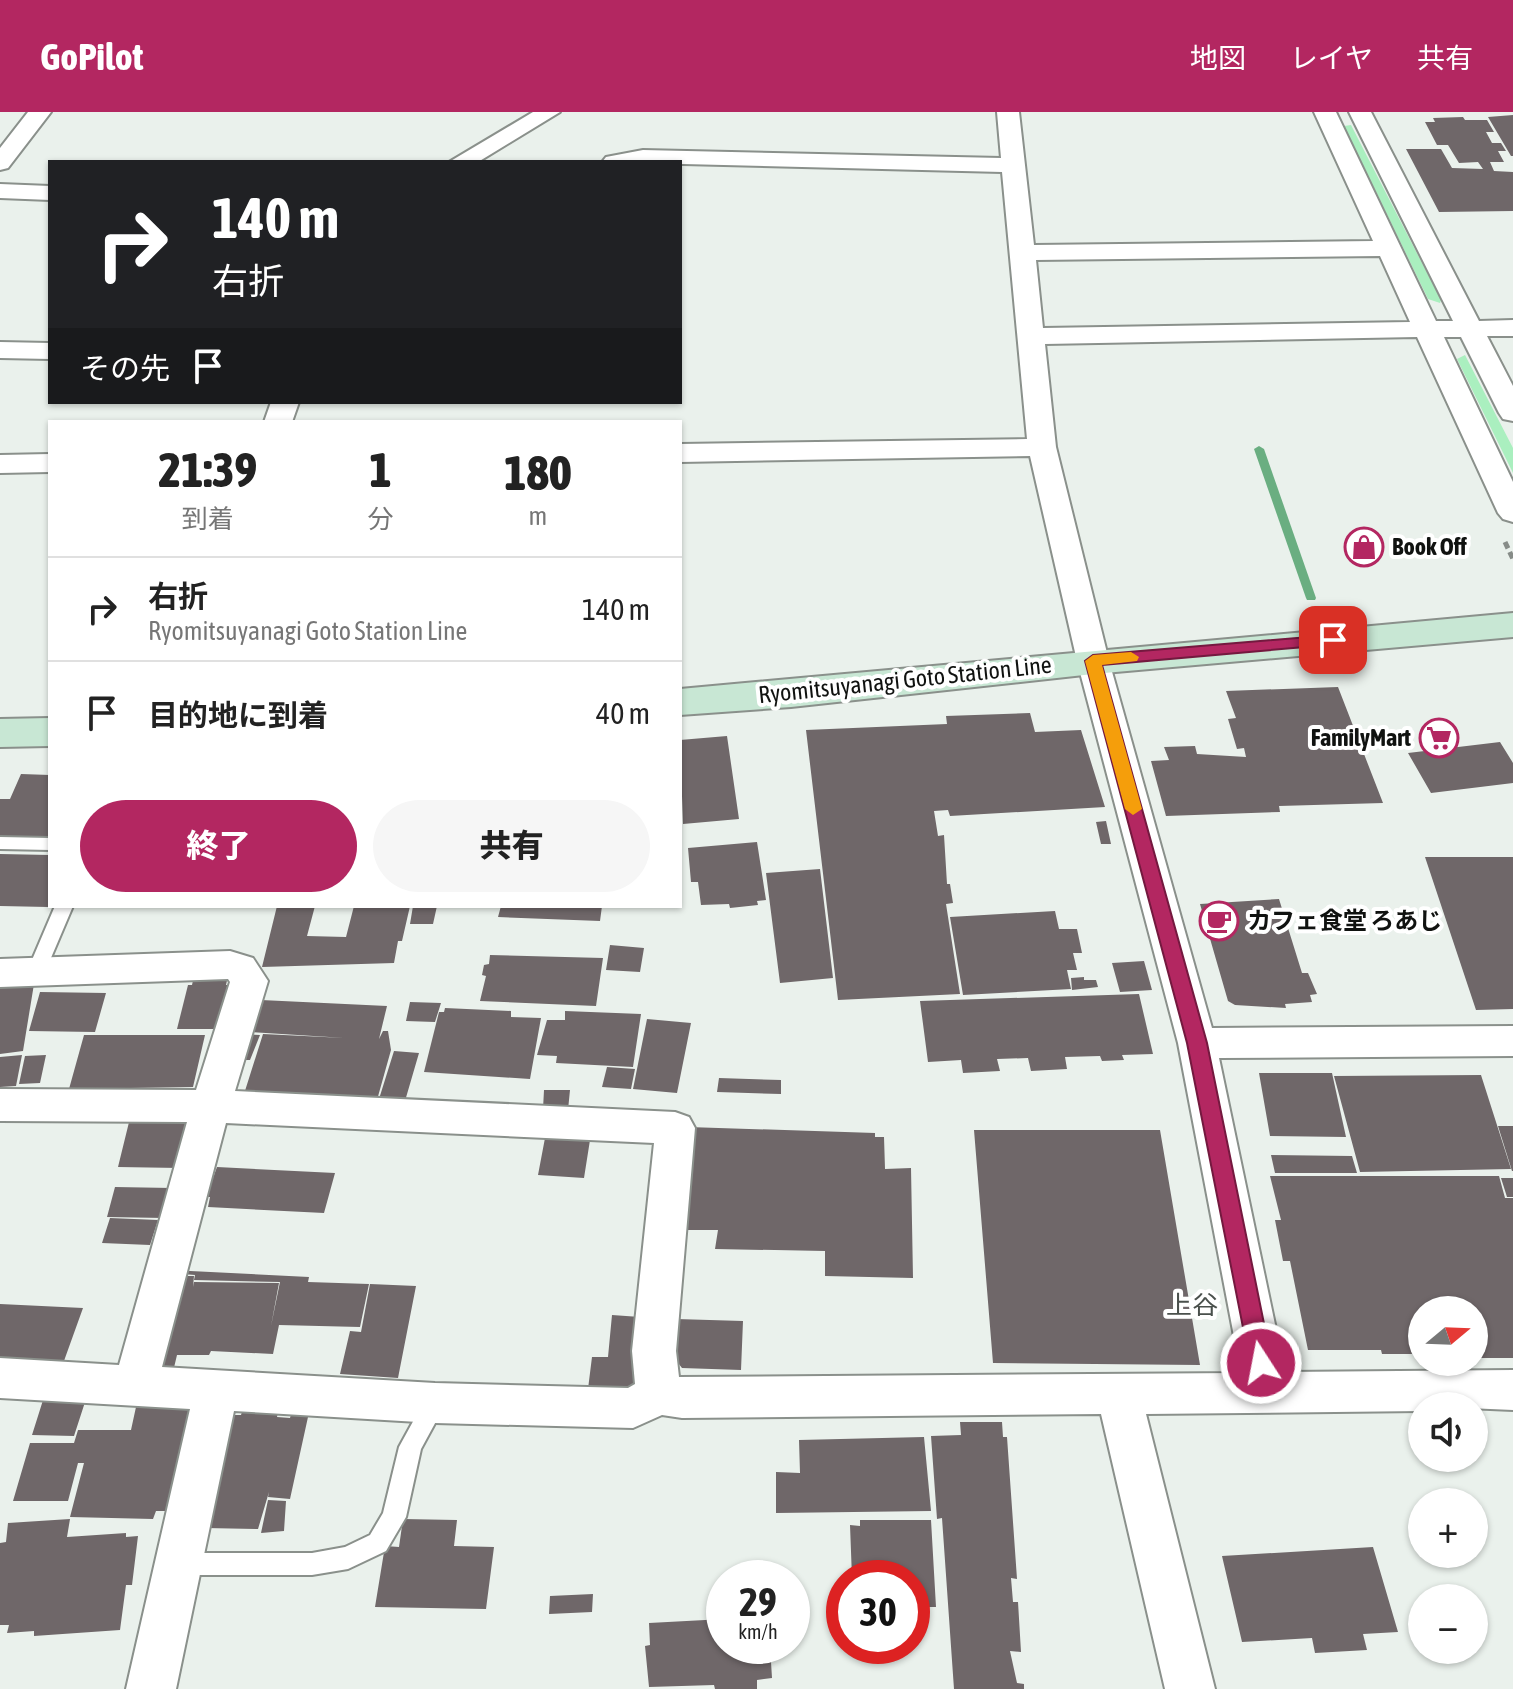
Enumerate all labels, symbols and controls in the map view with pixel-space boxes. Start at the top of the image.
text: GoPilot [40,35,143,78]
text: 地図 [1190,42,1246,74]
text: レイヤ [1290,42,1373,74]
text: 共有 [1417,42,1473,74]
text: 140 m [212,186,339,250]
icon: right [80,192,184,296]
text: 右折 [212,260,284,302]
icon: arrive [186,344,230,388]
text: その先 [80,351,170,385]
text: 21:39 [158,442,257,497]
text: 1 [369,442,392,497]
text: 180 [504,445,572,500]
text: m [528,501,547,531]
text: 到着 [182,504,234,534]
text: 分 [368,504,394,534]
shop icon: Book Off [1343,526,1385,568]
place label: Book Off [1392,533,1468,560]
text: 右折 [148,579,208,613]
icon: right [80,587,124,631]
text: 140 m [582,592,650,626]
pin [1299,606,1367,674]
text: Ryomitsuyanagi Goto Station Line [148,616,467,646]
icon: arrive [1311,618,1355,662]
street label: Ryomitsuyanagi Goto Station Line [757,651,1053,708]
icon: arrive [80,691,124,735]
text: 40 m [596,696,650,730]
text: 目的地に到着 [148,698,328,732]
supermarket icon: FamilyMart [1418,717,1460,759]
place label: FamilyMart [1311,724,1411,751]
button: 終了 [80,800,357,892]
button: 共有 [373,800,650,892]
cafe icon: カフェ食堂 ろあじ [1198,900,1240,942]
place label: カフェ食堂 ろあじ [1247,907,1442,934]
district label: 上谷 [1166,1290,1218,1320]
north arrow [1408,1296,1488,1376]
map controls [1408,1296,1488,1664]
position arrow [1219,1321,1303,1405]
button: sound [1408,1392,1488,1472]
button: + [1408,1488,1488,1568]
speed limit sign: 30 [826,1560,930,1664]
text: 29 [739,1579,777,1624]
button: − [1408,1584,1488,1664]
text: km/h [738,1620,778,1643]

